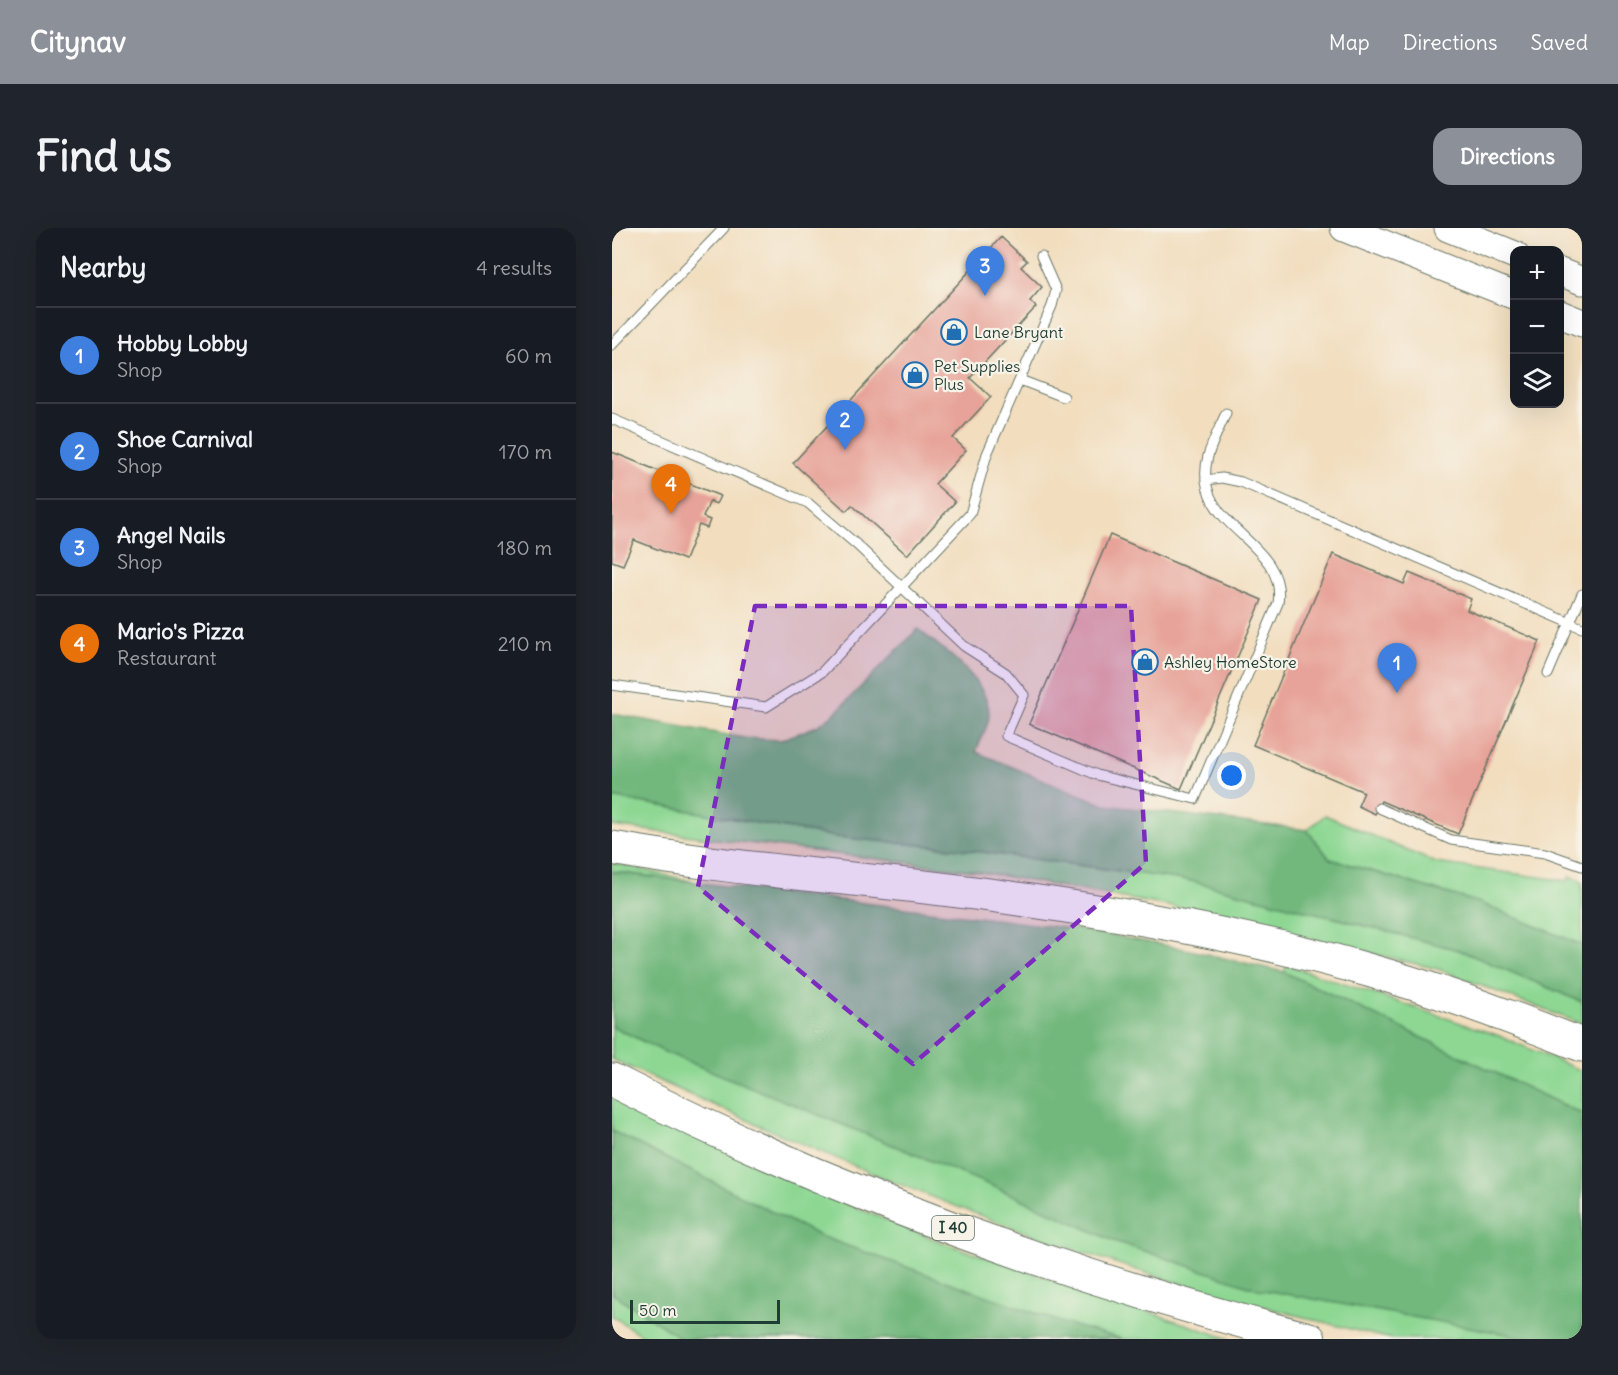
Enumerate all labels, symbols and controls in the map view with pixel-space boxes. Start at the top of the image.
text: Citynav [30,24,126,60]
text: Map [1329,29,1370,56]
text: Directions [1403,29,1497,56]
text: Saved [1530,29,1588,56]
button: Directions [1433,128,1582,185]
text: Find us [36,130,172,182]
map controls [1510,246,1564,408]
button: + [1510,246,1564,300]
pin: 3 [966,247,1004,296]
text: Nearby [60,251,146,284]
text: 4 results [476,255,552,280]
button: − [1510,300,1564,354]
shop icon: Lane Bryant [939,317,969,347]
place label: Lane Bryant [974,322,1064,342]
text: Hobby Lobby [117,329,248,357]
text: 1 [76,343,83,368]
text: 60 m [505,343,552,368]
button: layers [1510,354,1564,408]
place label: Pet Supplies Plus [934,356,1020,394]
text: Shop [117,357,162,382]
shop icon: Pet Supplies Plus [900,360,930,390]
pin: 2 [826,400,864,450]
text: Shoe Carnival [117,425,253,453]
text: 2 [74,439,85,464]
text: 170 m [499,439,552,464]
text: Shop [117,453,162,478]
pin: 4 [652,464,690,514]
text: Angel Nails [117,521,226,549]
text: 3 [74,535,85,560]
text: 180 m [497,535,552,560]
text: Shop [117,549,162,574]
text: Mario's Pizza [117,617,244,645]
text: 4 [74,631,85,656]
text: 210 m [498,631,552,656]
pin: 1 [1378,644,1416,693]
text: Restaurant [117,645,216,670]
shop icon: Ashley HomeStore [1130,647,1160,677]
place label: Ashley HomeStore [1164,652,1297,672]
your location [1217,761,1246,790]
road number: I 40 [932,1216,974,1240]
scale bar [630,1297,780,1324]
text: 50 m [639,1300,677,1320]

